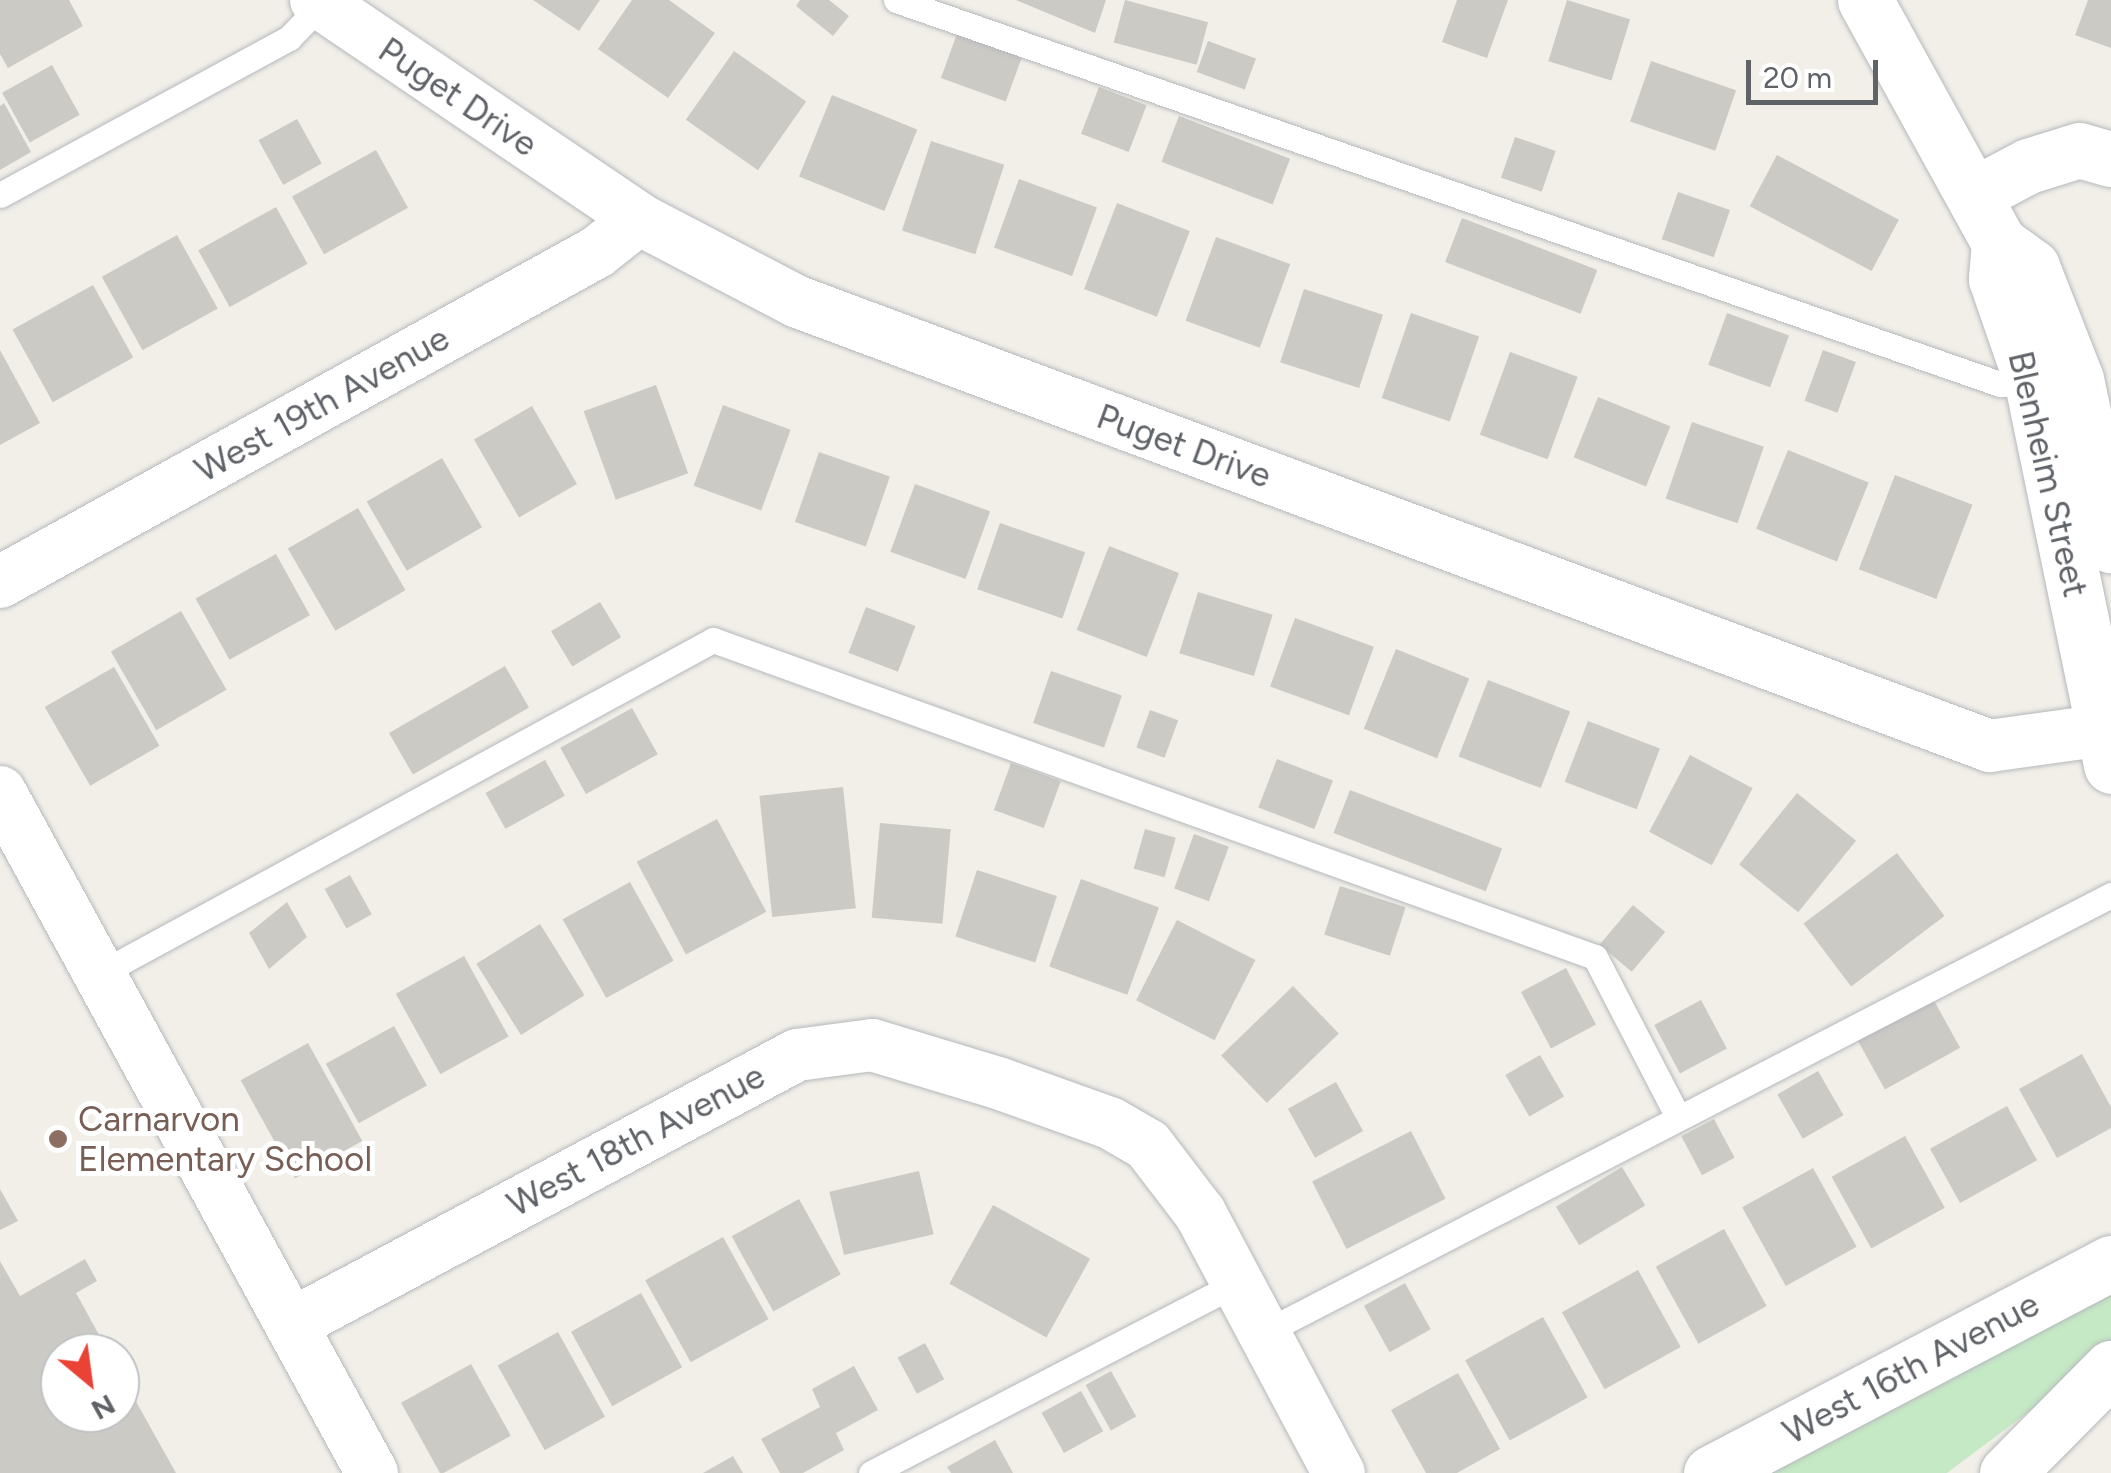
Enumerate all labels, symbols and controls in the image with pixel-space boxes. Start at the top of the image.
street label: Puget Drive [371,29,545,165]
scale bar [1751,40,1884,102]
text: 20 m [1763,59,1832,96]
street label: West 19th Avenue [188,317,456,491]
street label: Blenheim Street [1999,347,2097,601]
street label: Puget Drive [1091,395,1277,497]
street label: West 18th Avenue [500,1055,772,1225]
place label: Carnarvon Elementary School [78,1098,372,1180]
marker: Carnarvon Elementary School [47,1128,69,1150]
street label: West 16th Avenue [1776,1283,2046,1453]
north arrow [40,1333,140,1433]
text: N [86,1387,121,1428]

